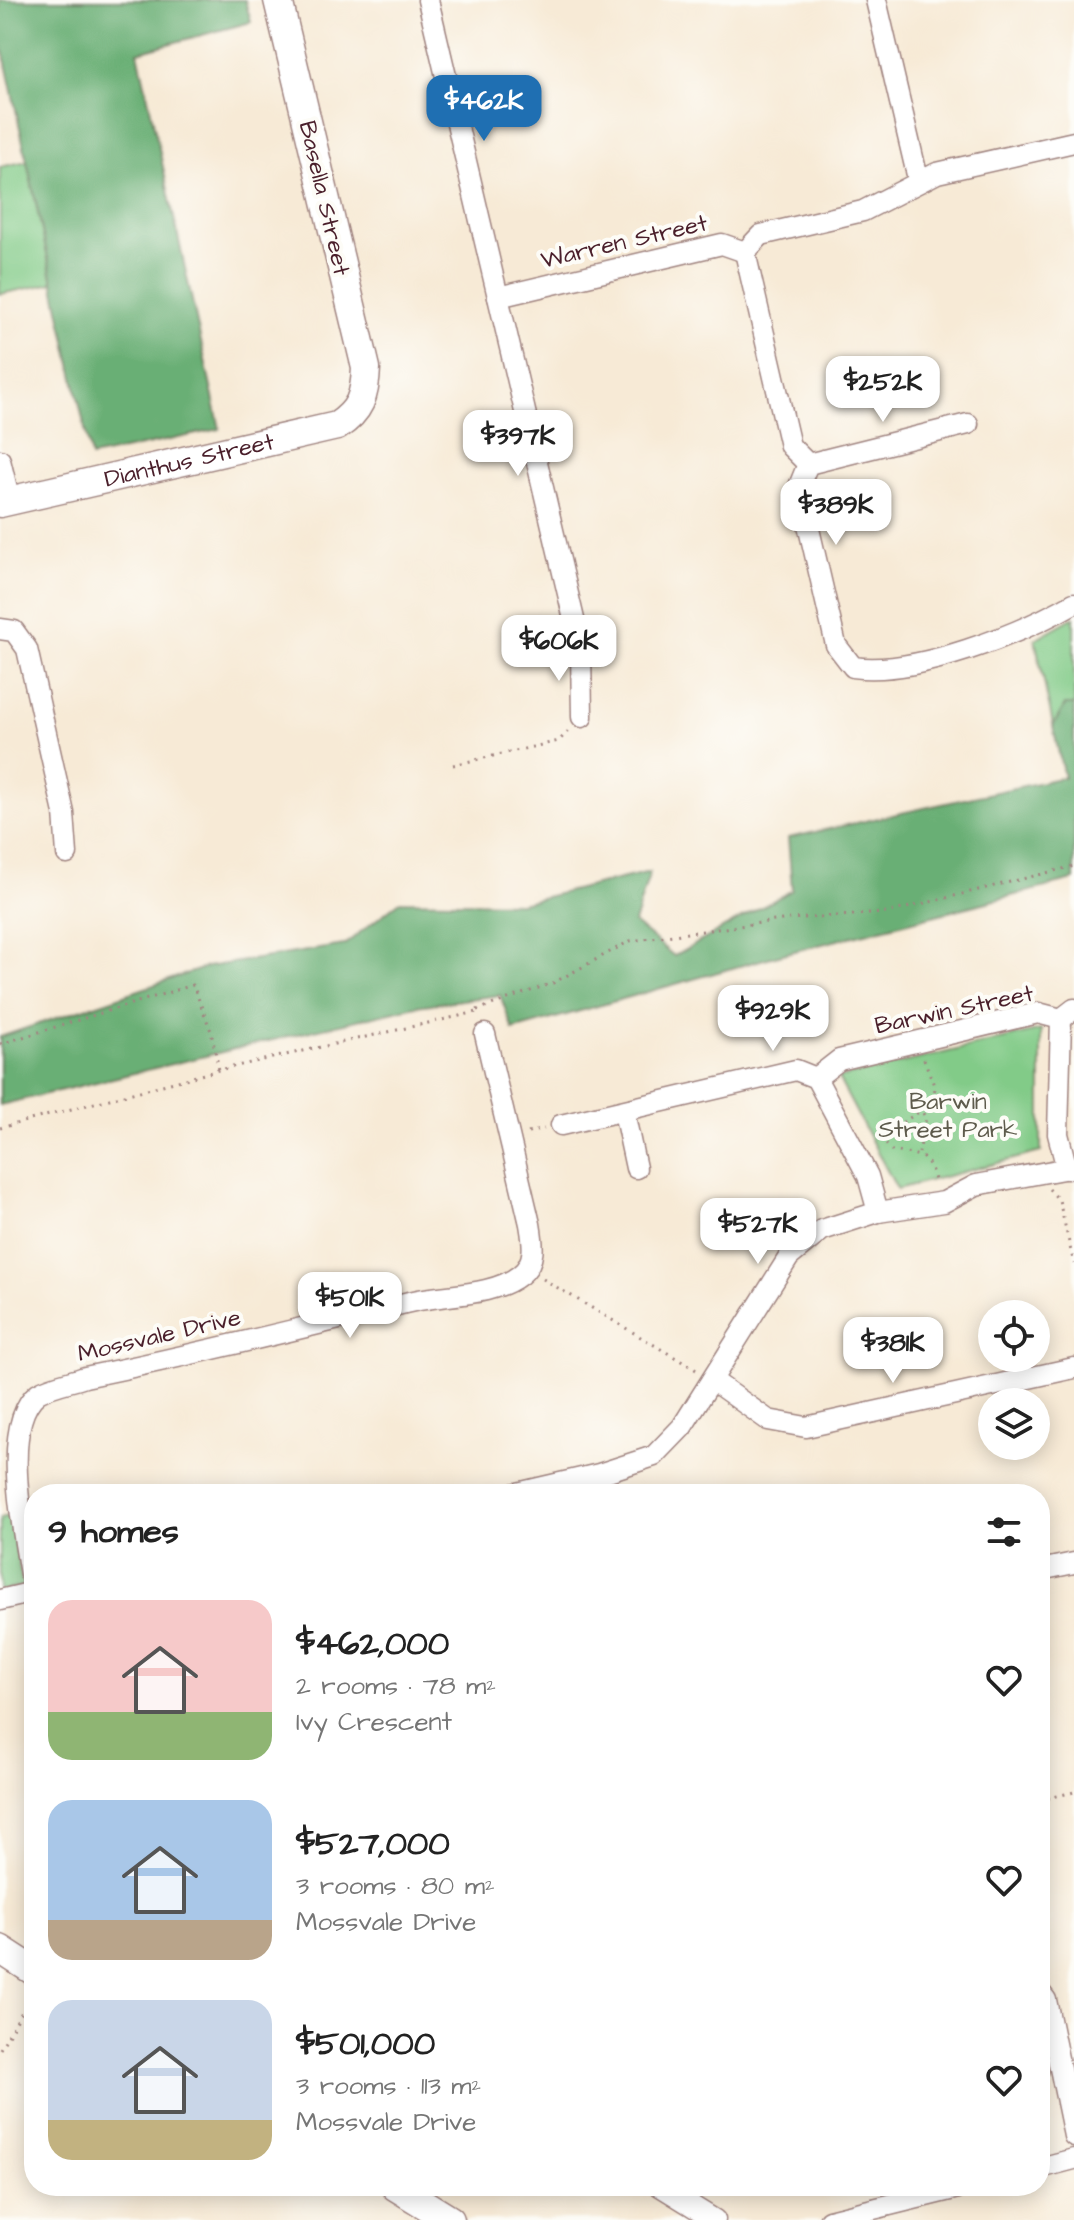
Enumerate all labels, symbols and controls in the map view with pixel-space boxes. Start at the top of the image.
pin: $462K [428,75,540,143]
text: $462K [444,83,524,119]
street label: Basella Street [290,118,358,279]
street label: Warren Street [538,206,711,278]
pin: $252K [827,356,939,424]
text: $252K [844,364,922,400]
pin: $397K [462,410,574,478]
text: $397K [481,418,555,454]
street label: Dianthus Street [101,425,278,497]
pin: $389K [780,479,892,547]
text: $389K [798,487,874,523]
pin: $606K [503,615,615,683]
text: $606K [519,623,599,659]
street label: Barwin Street [872,977,1037,1043]
pin: $929K [717,985,829,1053]
text: $929K [736,993,810,1029]
park label: Barwin Street Park [878,1085,1018,1147]
pin: $527K [702,1198,814,1266]
text: $527K [718,1206,798,1242]
pin: $501K [294,1272,406,1340]
text: $501K [316,1280,384,1316]
map controls [978,1300,1050,1460]
button: locate [978,1300,1050,1372]
street label: Mossvale Drive [74,1301,244,1371]
pin: $381K [837,1317,949,1385]
text: $381K [861,1325,925,1361]
button: layers [978,1388,1050,1460]
text: 9 homes [48,1508,179,1556]
icon: filters [982,1510,1026,1554]
text: $462,000 [296,1620,449,1668]
icon: home [112,1632,208,1728]
icon: heart [982,1658,1026,1702]
text: 2 rooms · 78 m² [296,1668,496,1704]
text: Ivy Crescent [296,1704,452,1740]
text: $527,000 [296,1820,450,1868]
icon: home [112,1832,208,1928]
icon: heart [982,1858,1026,1902]
text: 3 rooms · 80 m² [296,1868,495,1904]
text: Mossvale Drive [296,1904,476,1940]
text: $501,000 [296,2020,435,2068]
icon: home [112,2032,208,2128]
icon: heart [982,2058,1026,2102]
text: 3 rooms · 113 m² [296,2068,481,2104]
text: Mossvale Drive [296,2104,476,2140]

